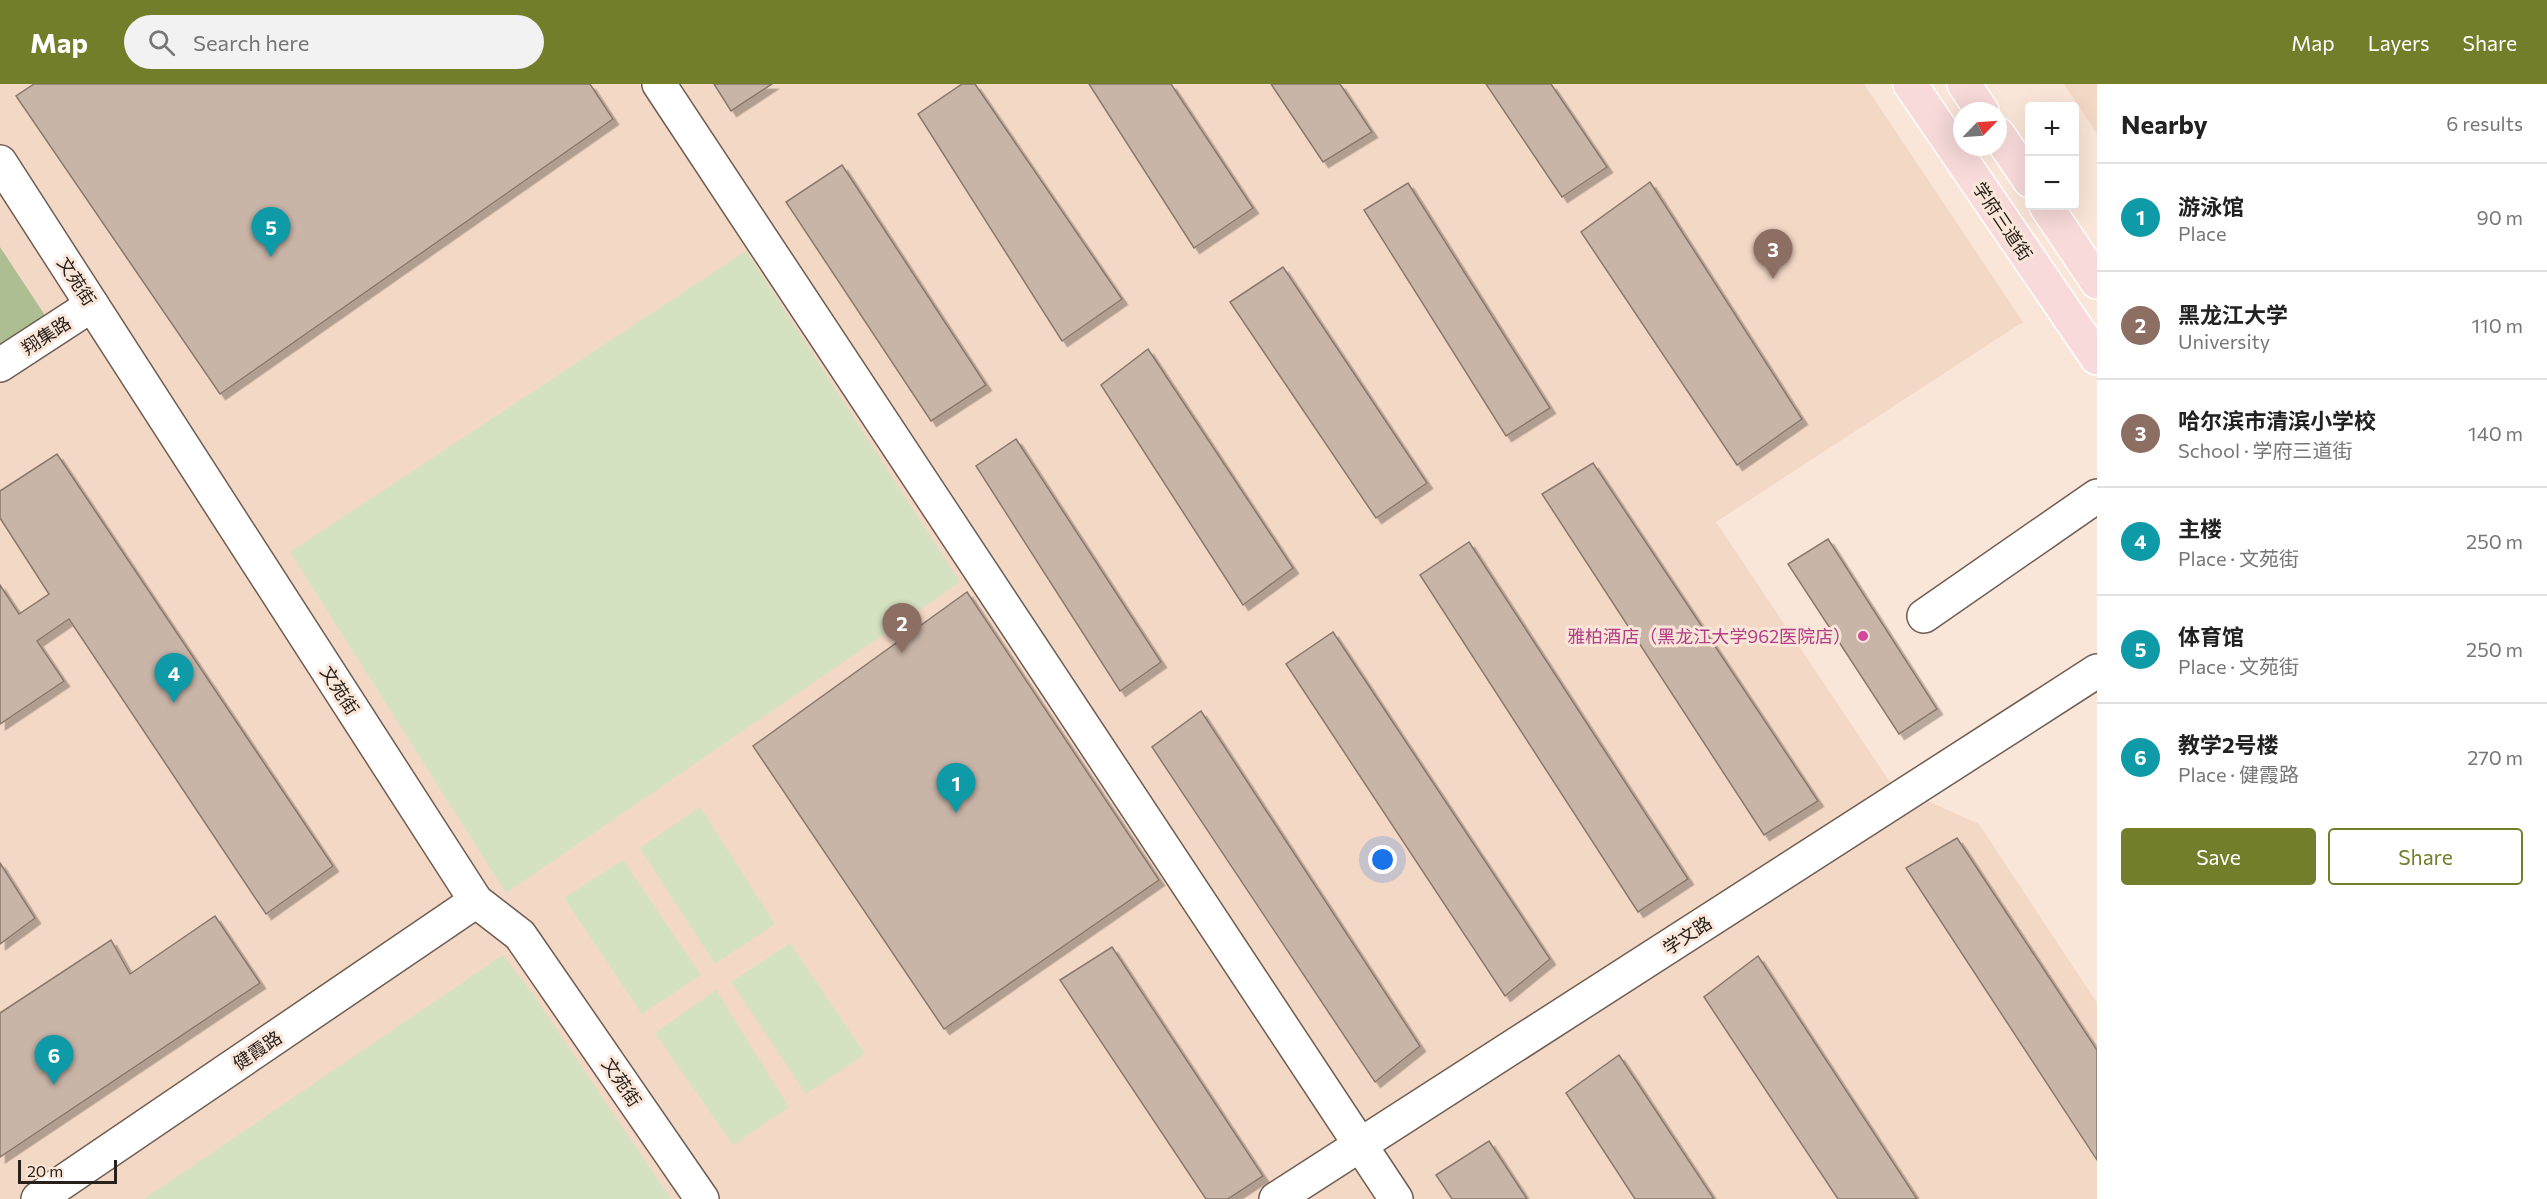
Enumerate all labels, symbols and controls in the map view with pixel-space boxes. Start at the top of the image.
search box [124,15,544,69]
text: Map [30,25,88,59]
icon: search [145,26,178,59]
text: Search here [193,29,309,56]
text: Map [2291,30,2335,55]
text: Layers [2368,30,2430,55]
text: Share [2463,30,2517,55]
north arrow [1953,102,2007,156]
map controls [2025,102,2079,210]
button: + [2025,102,2079,156]
text: Nearby [2121,108,2208,139]
text: 6 results [2446,111,2523,135]
button: − [2025,156,2079,210]
street label: 学府三道街 [1969,178,2037,264]
text: 游泳馆 [2178,193,2244,220]
text: 1 [2136,205,2145,229]
text: 90 m [2477,205,2523,229]
pin: 5 [252,208,290,257]
text: Place [2178,221,2227,245]
pin: 3 [1754,230,1792,279]
street label: 文苑街 [53,252,101,310]
text: 黑龙江大学 [2178,301,2288,328]
street label: 翔集路 [17,311,75,359]
text: 2 [2135,313,2146,337]
text: 110 m [2472,313,2523,337]
text: University [2178,329,2270,353]
text: 哈尔滨市清滨小学校 [2178,407,2376,434]
text: 3 [2135,421,2146,445]
text: 140 m [2468,421,2523,445]
text: School · 学府三道街 [2178,438,2352,462]
text: 主楼 [2178,515,2222,542]
text: 4 [2134,529,2147,553]
text: 250 m [2466,529,2523,553]
text: Place · 文苑街 [2178,546,2299,570]
pin: 2 [882,604,922,653]
text: 体育馆 [2178,623,2244,650]
place label: 雅柏酒店（黑龙江大学962医院店） [1567,625,1851,647]
marker: 雅柏酒店（黑龙江大学962医院店） [1856,629,1870,643]
text: 5 [2135,637,2146,661]
text: 250 m [2466,637,2523,661]
pin: 4 [154,654,194,703]
text: Place · 文苑街 [2178,654,2299,678]
street label: 文苑街 [316,661,364,719]
text: 教学2号楼 [2178,731,2279,758]
text: 6 [2134,745,2147,769]
text: 270 m [2467,745,2523,769]
text: Place · 健霞路 [2178,762,2299,786]
pin: 1 [936,764,976,813]
button: Save [2121,828,2316,885]
button: Share [2328,828,2523,885]
your location [1368,845,1397,874]
street label: 学文路 [1658,911,1716,959]
street label: 健霞路 [228,1026,286,1074]
pin: 6 [34,1036,74,1085]
street label: 文苑街 [598,1053,646,1111]
scale bar [18,1157,117,1184]
text: 20 m [27,1161,63,1180]

